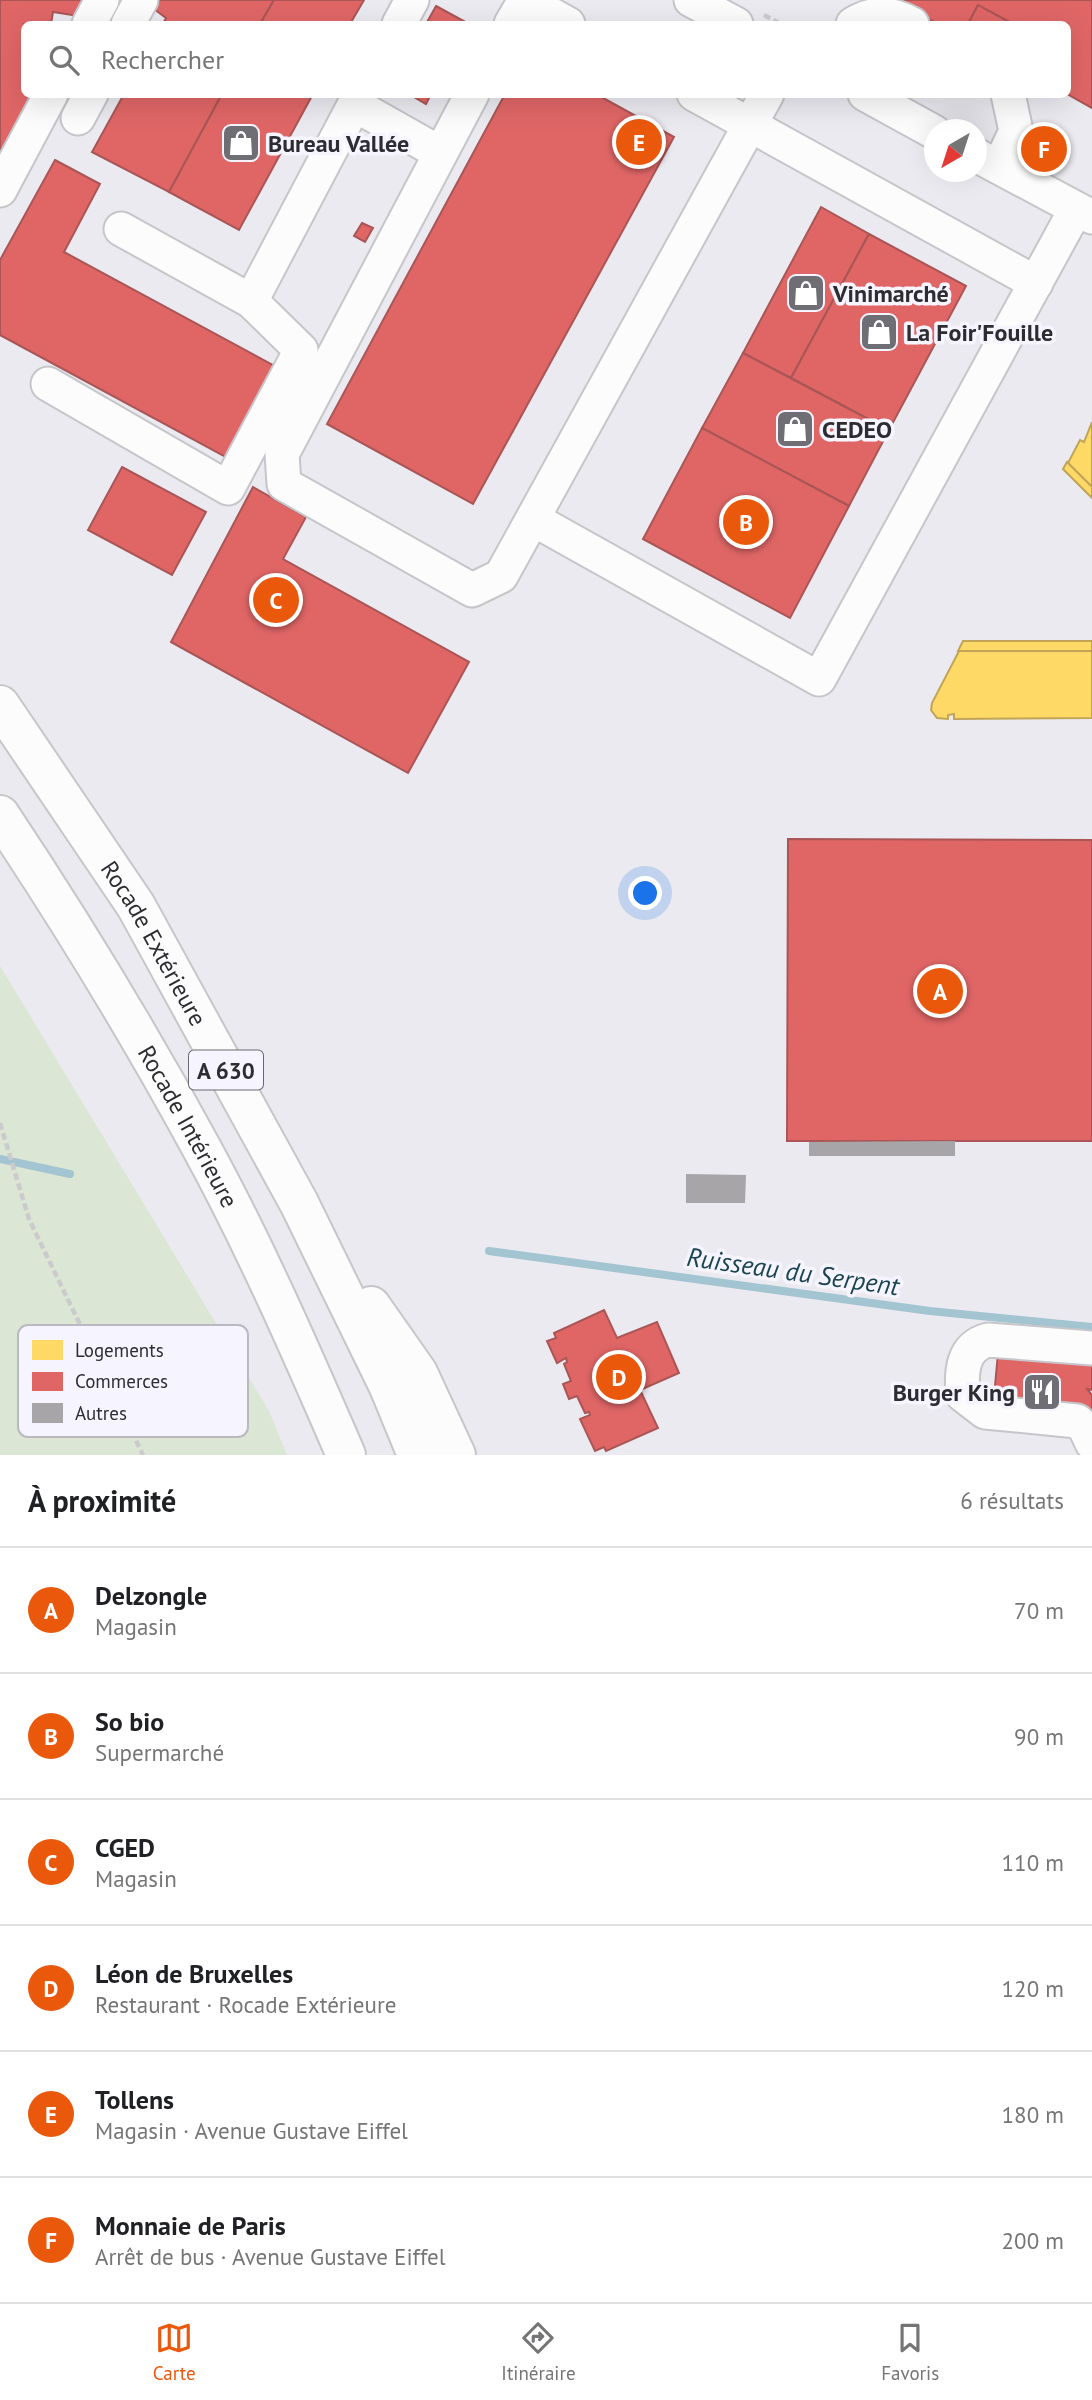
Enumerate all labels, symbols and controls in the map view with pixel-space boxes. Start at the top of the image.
search box [21,21,1071,98]
icon: search [45,41,83,79]
text: Rechercher [101,43,224,76]
pin: E [616,116,662,168]
north arrow [924,119,987,182]
shop icon: Bureau Vallée [220,122,262,164]
pin: F [1021,123,1067,175]
place label: Bureau Vallée [268,128,409,159]
shop icon: Vinimarché [785,272,827,314]
place label: Vinimarché [832,278,949,309]
shop icon: La Foir'Fouille [858,311,900,353]
place label: La Foir'Fouille [906,317,1053,348]
shop icon: CEDEO [774,408,816,450]
place label: CEDEO [822,414,892,445]
pin: B [723,496,769,548]
pin: C [253,574,299,626]
street label: Rocade Extérieure [94,855,214,1031]
your location [628,876,662,910]
pin: A [917,965,963,1017]
street label: Rocade Intérieure [131,1039,246,1213]
road number: A 630 [189,1050,263,1090]
water label: Ruisseau du Serpent [685,1240,903,1302]
legend [18,1325,248,1437]
text: Logements [75,1338,164,1362]
pin: D [596,1351,642,1403]
text: Commerces [75,1369,168,1393]
restaurant icon: Burger King [1021,1371,1063,1413]
place label: Burger King [893,1377,1015,1408]
text: Autres [75,1401,127,1425]
text: À proximité [28,1481,176,1520]
text: 6 résultats [960,1486,1064,1515]
text: Delzongle [95,1579,207,1612]
text: A [44,1596,58,1625]
text: 70 m [1014,1596,1064,1625]
text: Magasin [95,1612,177,1641]
text: So bio [95,1705,164,1738]
text: B [44,1722,58,1751]
text: 90 m [1014,1722,1064,1751]
text: Supermarché [95,1738,224,1767]
text: CGED [95,1831,155,1864]
text: C [45,1848,57,1877]
text: 110 m [1002,1848,1064,1877]
text: Magasin [95,1864,177,1893]
text: Léon de Bruxelles [95,1957,293,1990]
text: D [44,1974,58,2003]
text: 120 m [1002,1974,1064,2003]
text: Restaurant · Rocade Extérieure [95,1990,396,2019]
text: Tollens [95,2083,174,2116]
text: E [45,2100,57,2129]
text: 180 m [1002,2100,1064,2129]
text: Magasin · Avenue Gustave Eiffel [95,2116,408,2145]
text: Monnaie de Paris [95,2209,286,2242]
text: F [45,2226,57,2255]
text: 200 m [1002,2226,1064,2255]
text: Arrêt de bus · Avenue Gustave Eiffel [95,2242,445,2271]
tab: Carte [153,2319,196,2385]
tab: Itinéraire [501,2319,576,2385]
tab: Favoris [881,2319,939,2385]

